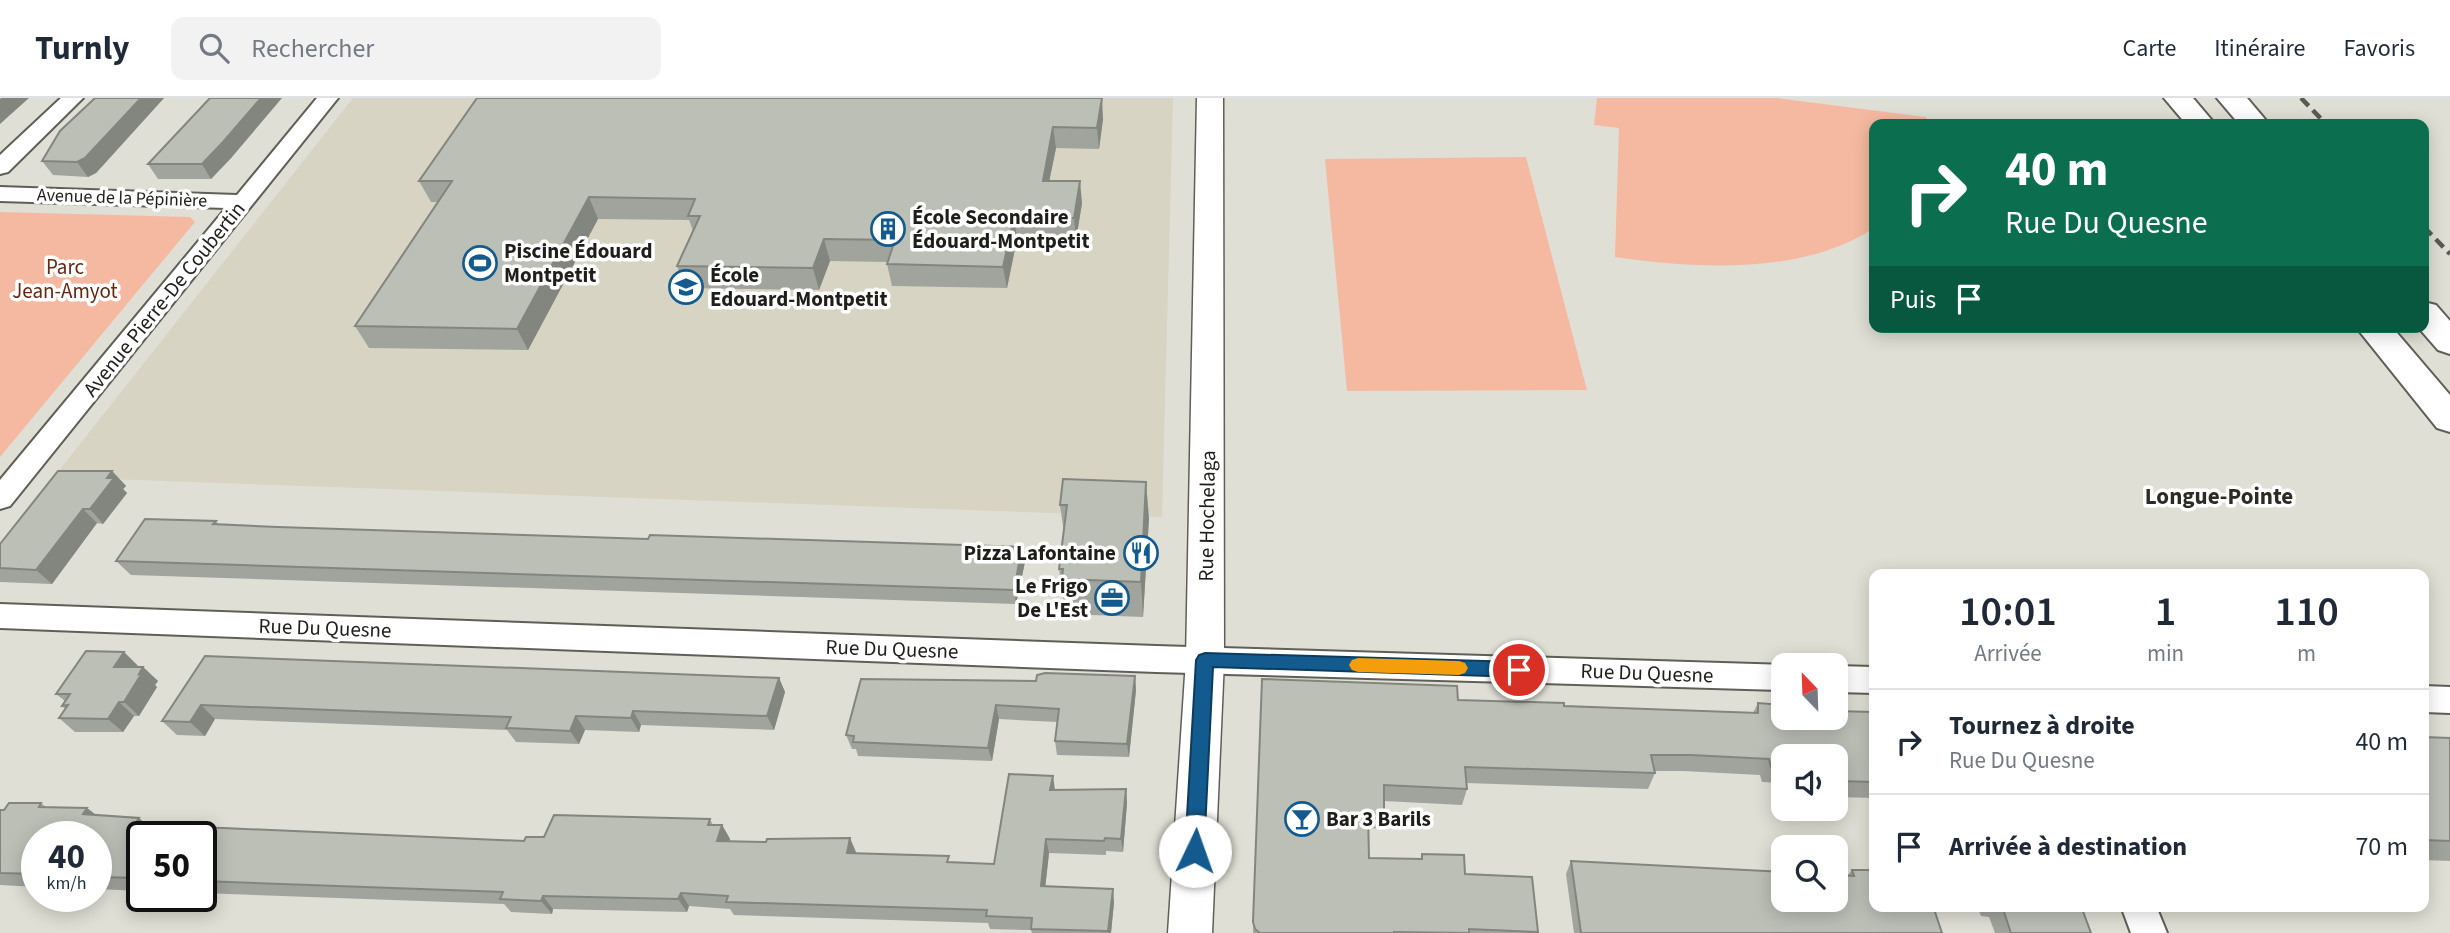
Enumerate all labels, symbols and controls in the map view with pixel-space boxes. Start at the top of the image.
search box [171,17,661,80]
text: Turnly [35,25,129,72]
icon: search [195,29,233,67]
text: Rechercher [251,30,374,67]
text: Carte [2122,31,2176,66]
text: Itinéraire [2214,31,2305,66]
text: Favoris [2343,31,2415,66]
text: 40 m [2005,135,2109,205]
icon: right [1890,147,1981,238]
street label: Avenue de la Pépinière [37,183,208,213]
street label: Avenue Pierre-De Coubertin [76,195,252,403]
text: Rue Du Quesne [2005,200,2208,246]
place label: École Secondaire Édouard-Montpetit [912,202,1089,256]
building icon: École Secondaire Édouard-Montpetit [869,210,907,248]
place label: Piscine Édouard Montpetit [504,236,653,290]
sports icon: Piscine Édouard Montpetit [461,244,499,282]
park label: Parc Jean-Amyot [12,252,118,306]
place label: École Edouard-Montpetit [710,260,887,314]
school or university icon: École Edouard-Montpetit [667,268,705,306]
icon: arrive [1950,280,1988,318]
text: Puis [1890,281,1936,318]
street label: Rue Hochelaga [1191,450,1223,582]
district label: Longue-Pointe [2145,480,2293,513]
restaurant icon: Pizza Lafontaine [1122,534,1160,572]
place label: Pizza Lafontaine [963,538,1116,568]
place label: Le Frigo De L'Est [1015,571,1088,625]
office icon: Le Frigo De L'Est [1093,579,1131,617]
text: 10:01 [1959,582,2057,642]
text: 1 [2155,582,2176,642]
text: 110 [2274,582,2339,642]
street label: Rue Du Quesne [258,611,392,645]
street label: Rue Du Quesne [825,632,959,666]
text: Arrivée [1974,637,2042,670]
text: min [2147,637,2184,670]
text: m [2297,637,2316,670]
pin [1489,640,1549,700]
icon: arrive [1500,651,1538,689]
north arrow [1771,653,1848,730]
map controls [1771,653,1848,912]
street label: Rue Du Quesne [1580,656,1714,690]
text: Tournez à droite [1949,707,2135,744]
icon: right [1890,723,1928,761]
text: 40 m [2355,723,2408,760]
button: sound [1771,744,1848,821]
text: Rue Du Quesne [1949,744,2095,777]
bar icon: Bar 3 Barils [1283,800,1321,838]
place label: Bar 3 Barils [1326,804,1431,834]
position arrow [1158,814,1232,888]
speed limit sign: 50 [126,821,217,912]
icon: arrive [1890,828,1928,866]
text: Arrivée à destination [1949,828,2187,865]
text: 70 m [2355,828,2408,865]
text: 40 [48,832,85,882]
button: search [1771,835,1848,912]
text: km/h [47,871,86,896]

